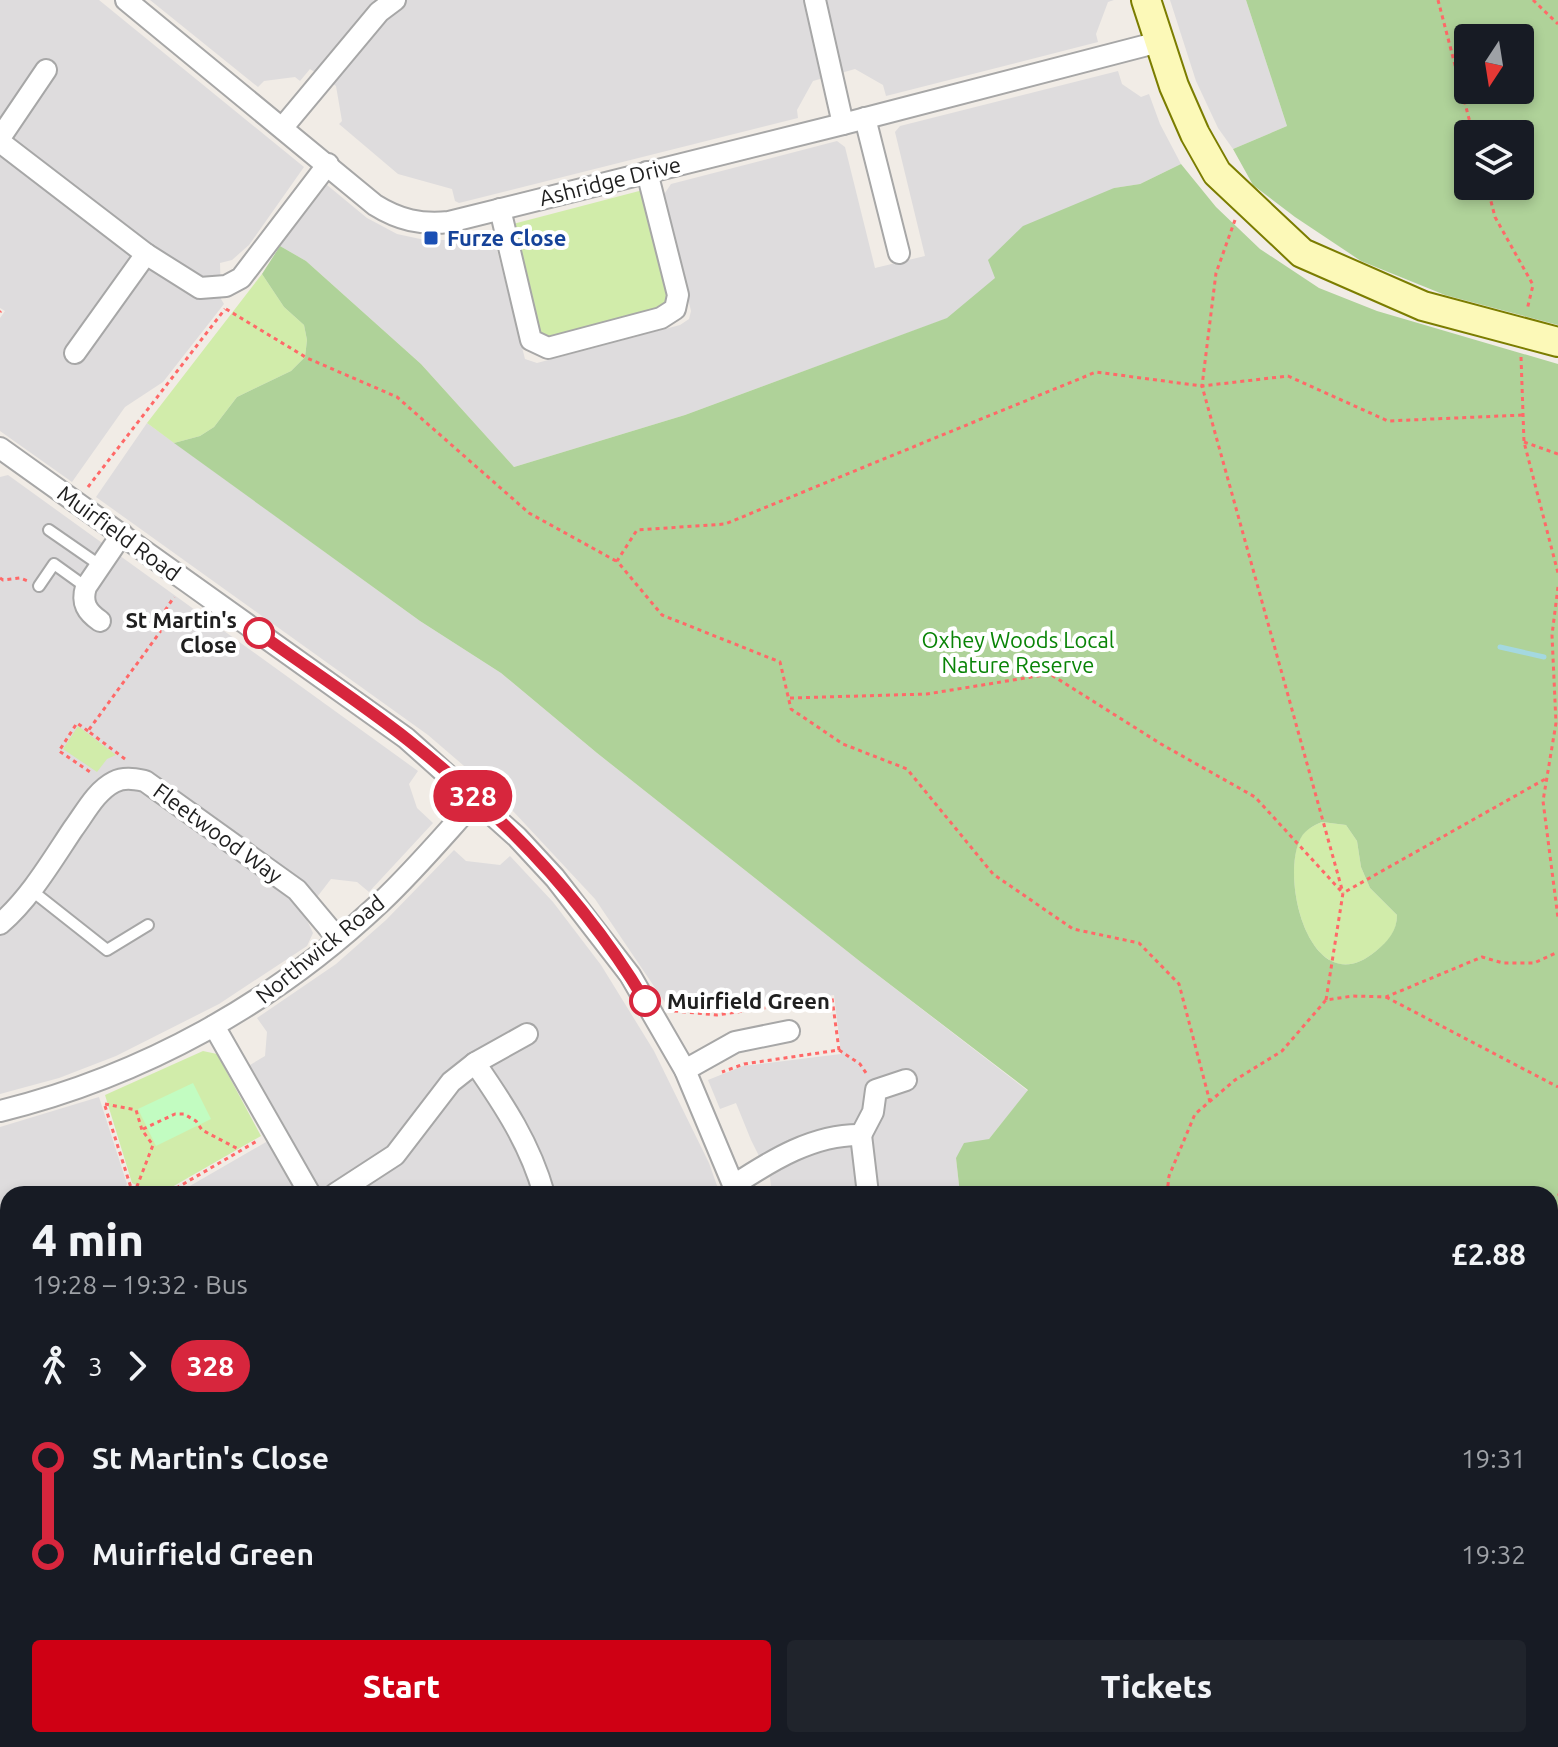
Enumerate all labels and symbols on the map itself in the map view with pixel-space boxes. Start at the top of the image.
north arrow [1454,24,1534,104]
street label: Ashridge Drive [536,151,683,210]
place label: Furze Close [447,225,566,250]
marker: Furze Close [422,229,440,247]
street label: Muirfield Road [53,480,186,586]
place label: St Martin's Close [125,607,237,657]
marker: St Martin's Close [244,618,274,648]
park label: Oxhey Woods Local Nature Reserve [921,627,1115,677]
line badge: 328 [427,770,519,822]
street label: Fleetwood Way [149,778,288,888]
street label: Northwick Road [251,889,389,1008]
marker: Muirfield Green [630,986,660,1016]
place label: Muirfield Green [667,988,830,1013]

